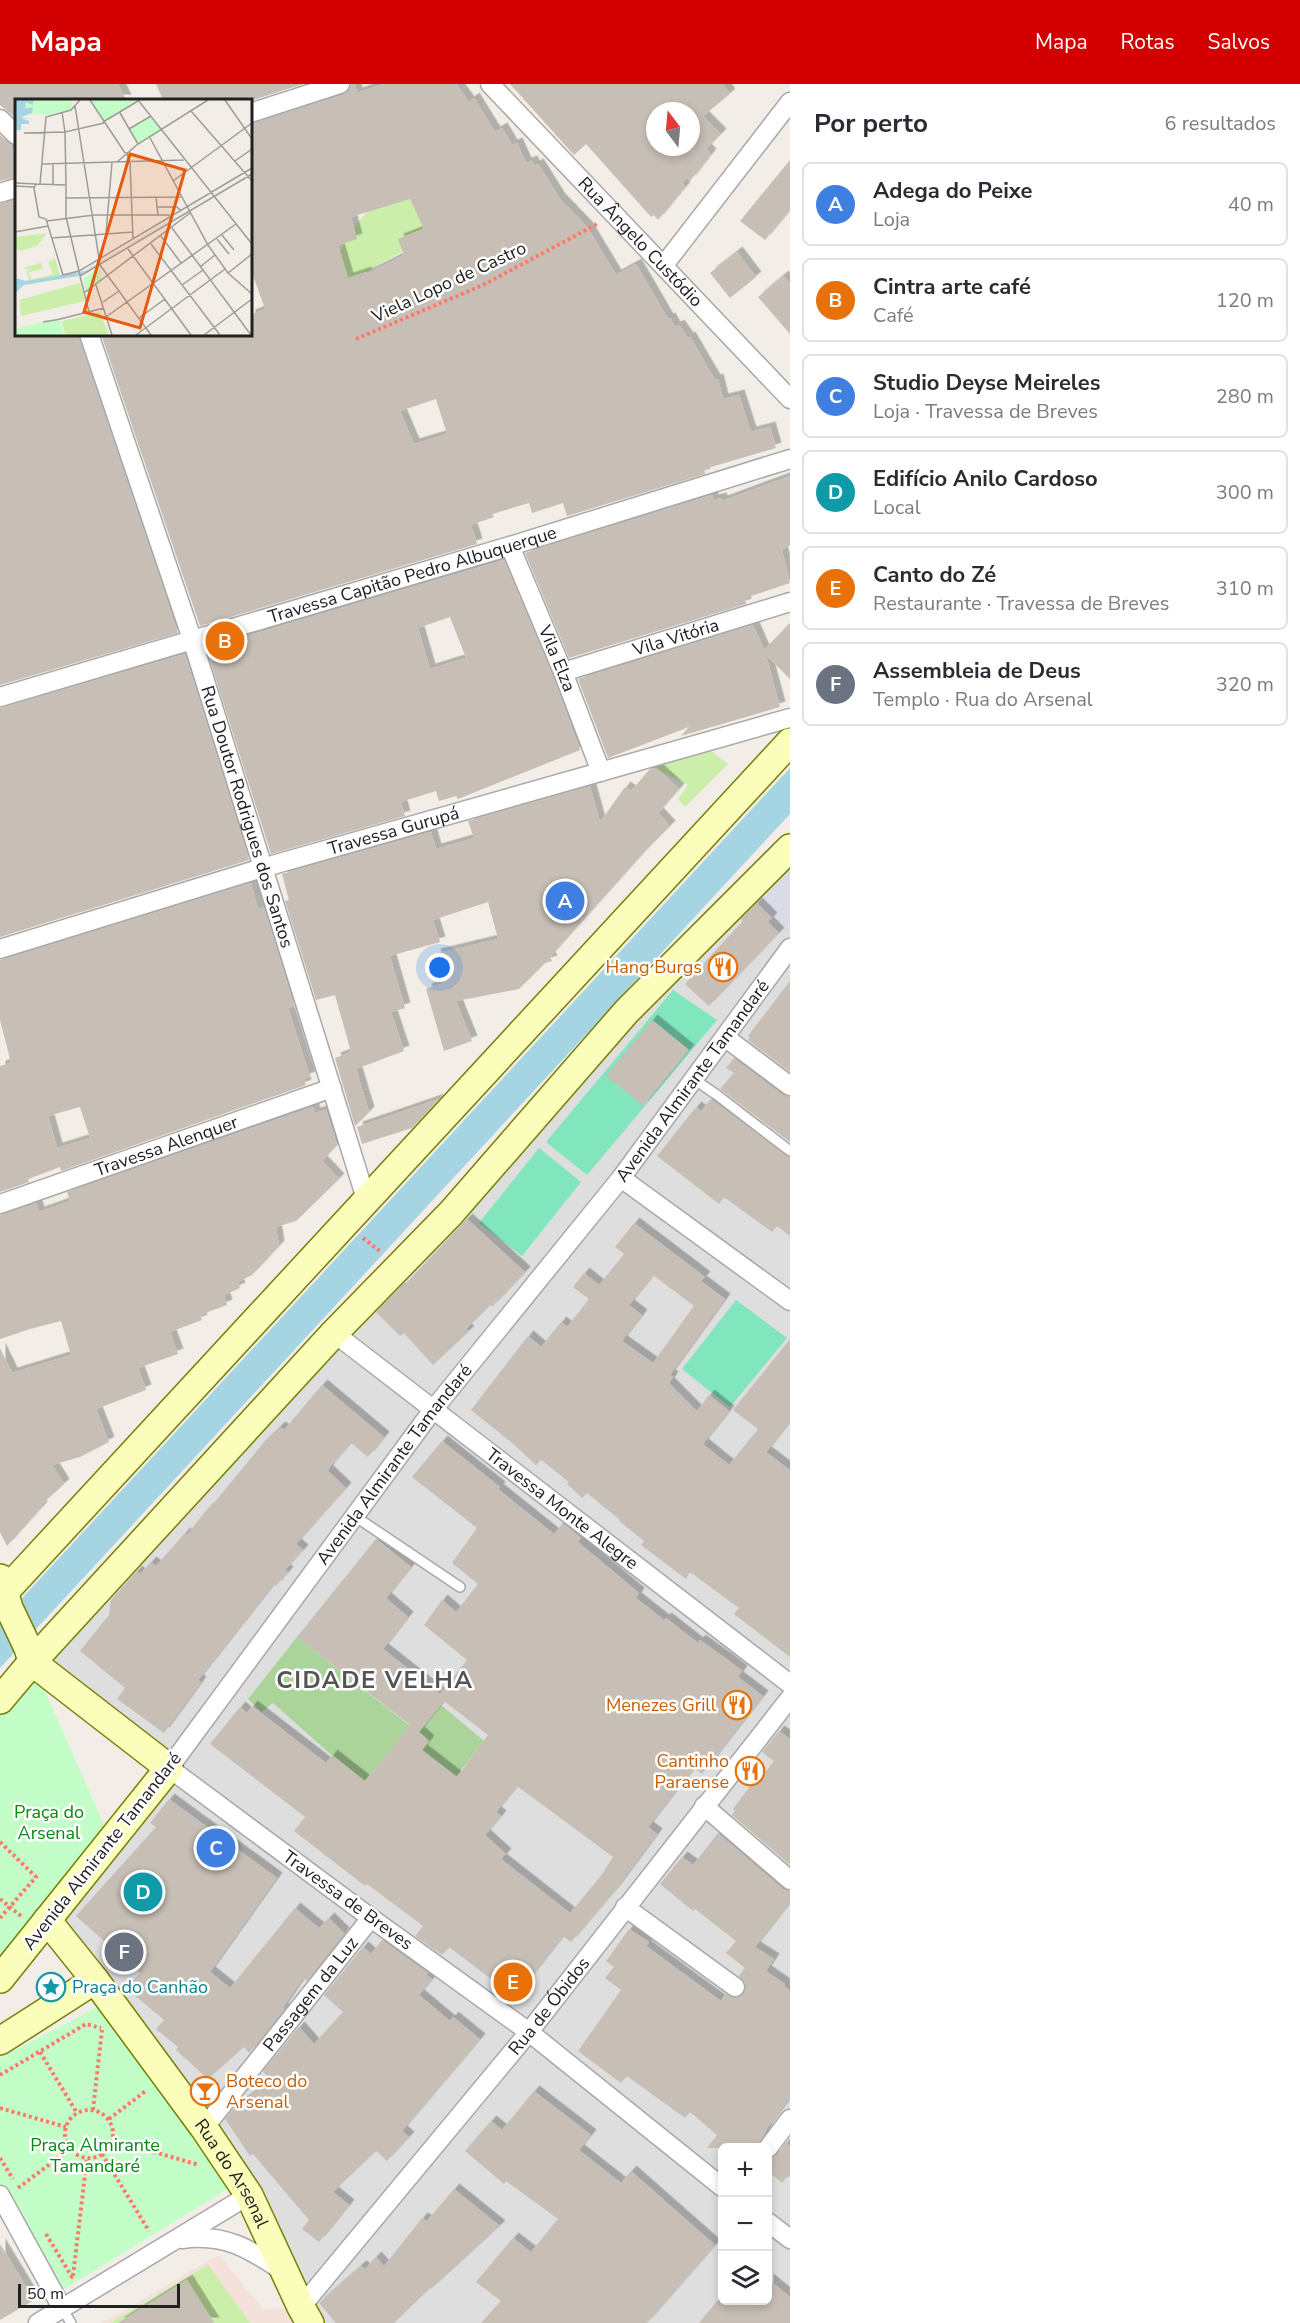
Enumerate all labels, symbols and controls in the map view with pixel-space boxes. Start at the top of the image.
text: Mapa [30,23,102,61]
text: Mapa [1035,28,1088,56]
text: Rotas [1121,28,1175,56]
text: Salvos [1208,28,1270,56]
inset map [15,99,252,336]
north arrow [646,102,700,156]
text: Por perto [814,106,928,141]
text: 6 resultados [1165,110,1276,137]
street label: Rua Ângelo Custódio [573,172,708,312]
text: Adega do Peixe [873,176,1032,206]
text: A [828,191,843,218]
text: 40 m [1228,191,1274,218]
text: Loja [873,206,910,233]
street label: Viela Lopo de Castro [367,236,530,329]
text: Cintra arte café [873,272,1031,302]
text: B [829,287,842,314]
text: 120 m [1216,287,1274,314]
text: Café [873,302,914,329]
text: Studio Deyse Meireles [873,368,1100,398]
text: C [829,383,842,410]
text: 280 m [1216,383,1274,410]
text: Loja · Travessa de Breves [873,398,1098,425]
text: Edifício Anilo Cardoso [873,464,1098,494]
text: D [828,479,843,506]
text: 300 m [1216,479,1274,506]
text: Local [873,494,921,521]
street label: Travessa Capitão Pedro Albuquerque [265,520,559,629]
text: Canto do Zé [873,560,996,590]
text: E [830,575,841,602]
text: 310 m [1216,575,1274,602]
text: Restaurante · Travessa de Breves [873,590,1169,617]
street label: Vila Vitória [629,613,722,662]
pin: B [206,618,244,664]
street label: Vila Elza [532,621,581,695]
text: Assembleia de Deus [873,656,1081,686]
text: F [830,671,841,698]
text: 320 m [1216,671,1274,698]
street label: Rua Doutor Rodrigues dos Santos [195,683,299,951]
text: Templo · Rua do Arsenal [873,686,1093,713]
street label: Travessa Gurupá [325,801,462,861]
pin: A [546,878,584,924]
restaurant icon: Hang Burgs [707,951,739,983]
your location [425,953,454,982]
place label: Hang Burgs [606,955,702,979]
street label: Avenida Almirante Tamandaré [610,975,775,1187]
street label: Travessa Alenquer [91,1110,242,1182]
street label: Avenida Almirante Tamandaré [311,1359,477,1570]
street label: Travessa Monte Alegre [481,1442,643,1575]
district label: CIDADE VELHA [276,1664,474,1696]
restaurant icon: Menezes Grill [721,1689,753,1721]
place label: Menezes Grill [606,1693,717,1717]
street label: Avenida Almirante Tamandaré [17,1747,187,1955]
place label: Cantinho Paraense [655,1749,729,1794]
restaurant icon: Cantinho Paraense [734,1755,766,1787]
park label: Praça do Arsenal [14,1800,84,1845]
pin: C [196,1826,236,1870]
street label: Travessa de Breves [278,1845,418,1955]
pin: D [124,1870,162,1914]
pin: F [104,1930,144,1974]
street label: Passagem da Luz [257,1932,364,2057]
street label: Rua de Óbidos [503,1952,595,2060]
pin: E [494,1960,532,2004]
place icon: Praça do Canhão [35,1971,67,2003]
place label: Praça do Canhão [72,1975,208,1999]
place label: Boteco do Arsenal [226,2069,307,2114]
bar icon: Boteco do Arsenal [189,2075,221,2107]
street label: Rua do Arsenal [189,2114,275,2232]
park label: Praça Almirante Tamandaré [30,2133,160,2178]
map controls [718,2143,772,2305]
button: + [718,2143,772,2197]
button: − [718,2197,772,2251]
button: layers [718,2251,772,2305]
scale bar [18,2281,180,2308]
text: 50 m [27,2283,64,2305]

